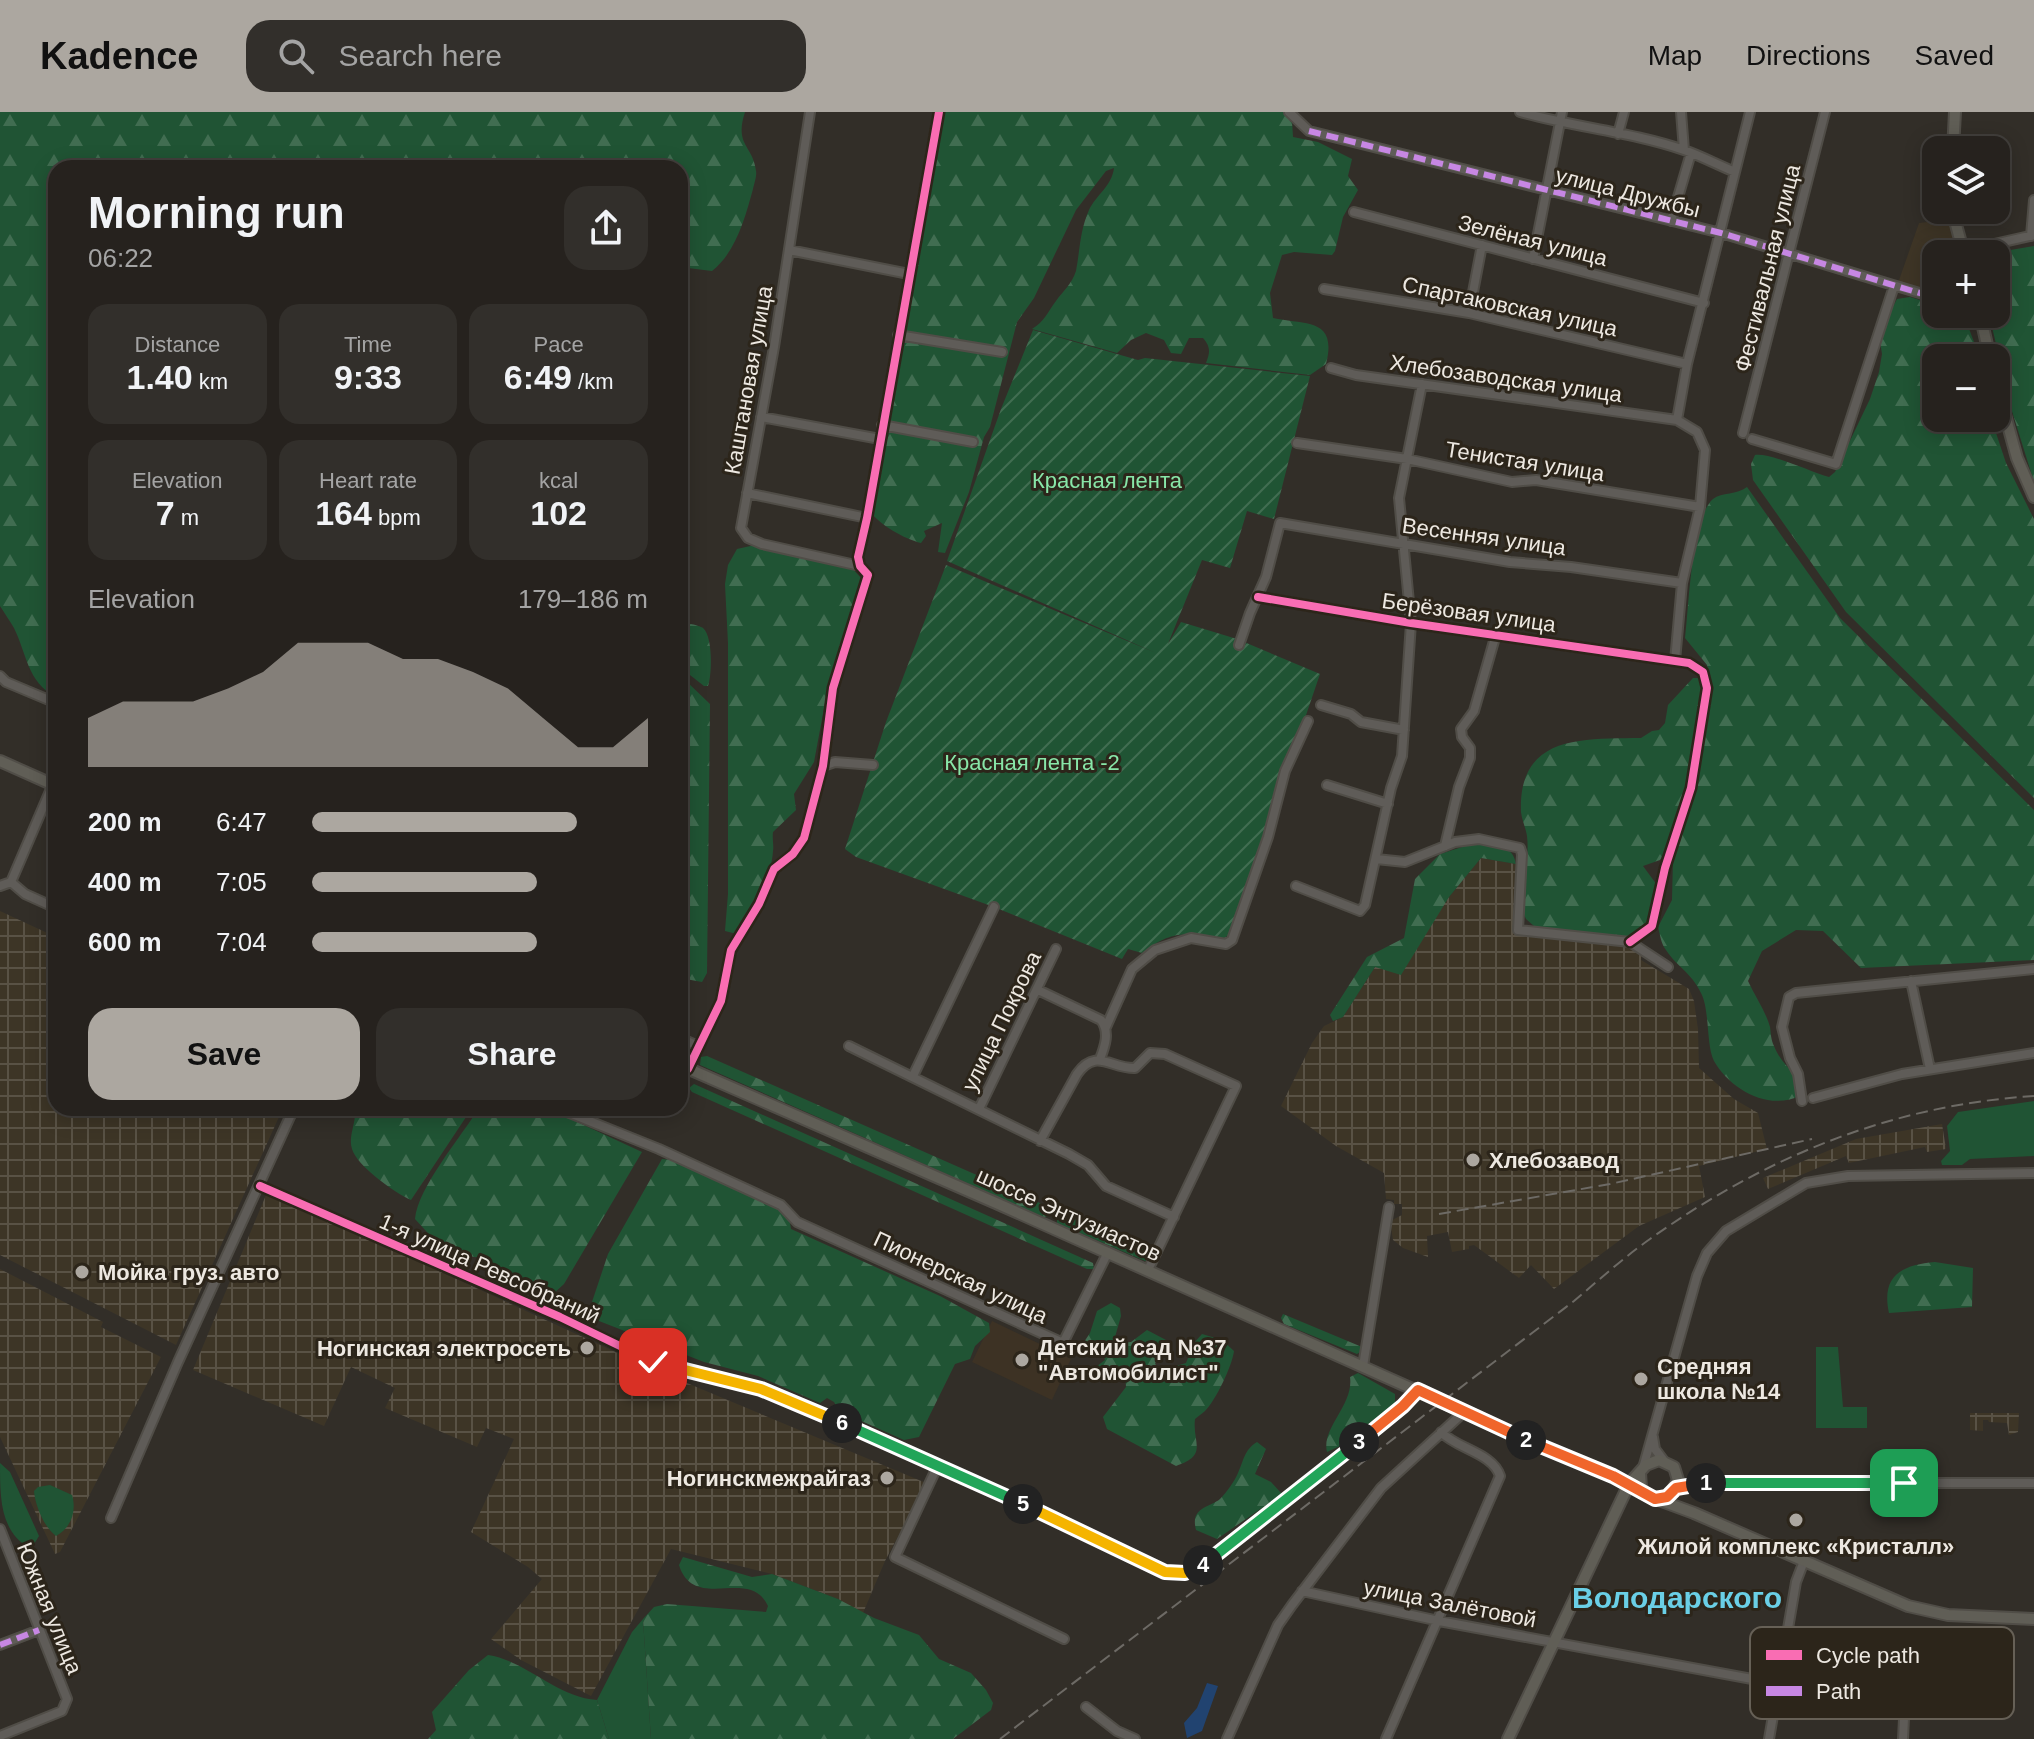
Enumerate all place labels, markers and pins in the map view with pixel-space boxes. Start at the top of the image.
place label: Хлебозавод [1489,1148,1619,1173]
marker: Хлебозавод [1464,1151,1482,1169]
place label: Мойка груз. авто [98,1260,279,1285]
marker: Мойка груз. авто [73,1263,91,1281]
pin [619,1328,687,1396]
place label: Детский сад №37 "Автомобилист" [1038,1335,1227,1385]
place label: Ногинская электросеть [317,1336,571,1361]
marker: Ногинская электросеть [578,1339,596,1357]
marker: Детский сад №37 "Автомобилист" [1013,1351,1031,1369]
place label: Средняя школа №14 [1657,1354,1781,1404]
marker: Средняя школа №14 [1632,1370,1650,1388]
pin: 6 [822,1403,862,1443]
pin: 2 [1506,1420,1546,1460]
pin: 3 [1339,1422,1379,1462]
pin [1870,1449,1938,1517]
pin: 1 [1686,1463,1726,1503]
place label: Ногинскмежрайгаз [667,1466,871,1491]
marker: Ногинскмежрайгаз [878,1469,896,1487]
pin: 5 [1003,1484,1043,1524]
marker: Жилой комплекс «Кристалл» [1787,1511,1805,1529]
place label: Жилой комплекс «Кристалл» [1637,1534,1954,1559]
pin: 4 [1183,1545,1223,1585]

